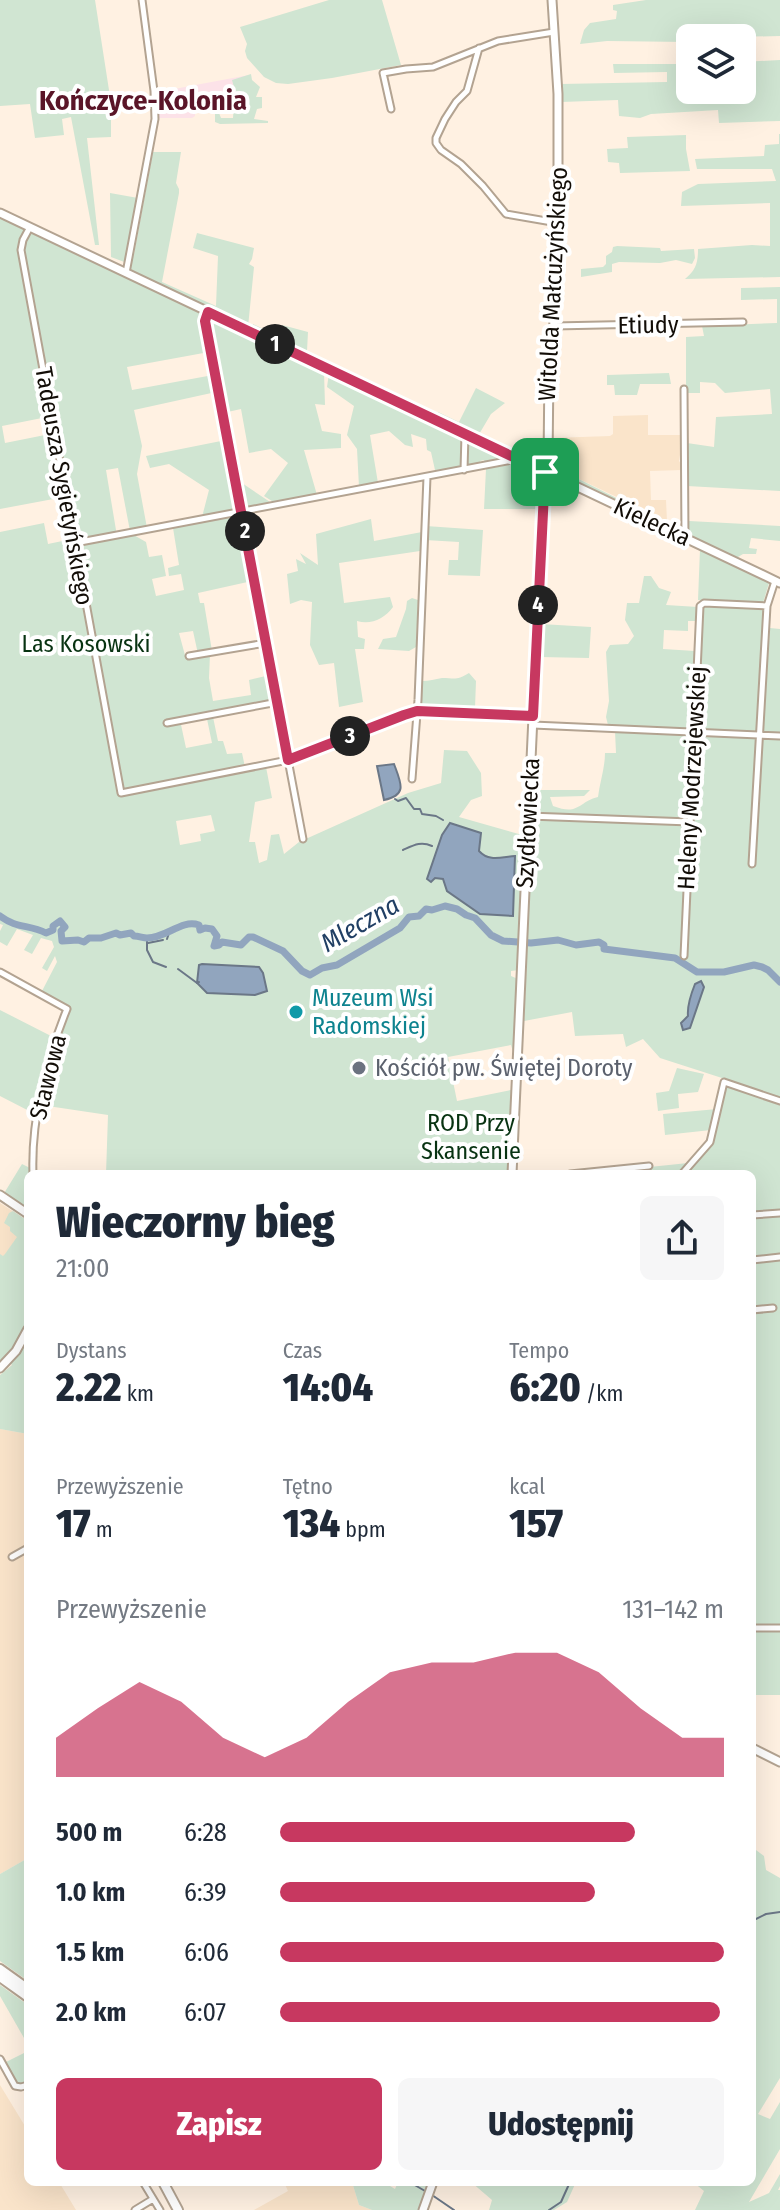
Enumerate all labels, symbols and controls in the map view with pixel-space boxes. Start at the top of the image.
map controls [676,24,756,104]
button: layers [676,24,756,104]
district label: Kończyce-Kolonia [39,84,247,117]
street label: Witolda Małcużyńskiego [533,166,573,402]
street label: Etiudy [617,310,679,340]
pin: 1 [255,324,295,364]
text: 1 [270,330,280,357]
street label: Tadeusza Sygietyńskiego [29,365,99,607]
pin [511,438,579,506]
icon: arrive [523,450,567,494]
street label: Kielecka [609,492,695,552]
pin: 2 [225,511,265,551]
text: 2 [240,517,250,544]
pin: 4 [518,585,558,625]
text: 4 [532,591,544,618]
park label: Las Kosowski [22,630,151,658]
street label: Heleny Modrzejewskiej [672,665,712,891]
pin: 3 [330,716,370,756]
text: 3 [345,722,355,749]
street label: Szydłowiecka [511,757,545,889]
water label: Mleczna [315,889,405,959]
place label: Muzeum Wsi Radomskiej [312,984,433,1040]
marker: Muzeum Wsi Radomskiej [287,1003,305,1021]
street label: Stawowa [24,1032,72,1122]
place label: Kościół pw. Świętej Doroty [375,1053,633,1082]
marker: Kościół pw. Świętej Doroty [350,1059,368,1077]
park label: ROD Przy Skansenie [421,1109,521,1165]
text: Wieczorny bieg [56,1196,335,1249]
button: share [640,1196,724,1280]
text: 21:00 [56,1253,110,1284]
text: Dystans [56,1337,127,1364]
text: Czas [283,1337,322,1364]
text: Tempo [509,1337,569,1364]
text: 2.22 [56,1364,122,1412]
text: 14:04 [283,1364,373,1412]
text: 6:20 [509,1364,581,1412]
text: km [122,1380,154,1407]
text: /km [581,1380,623,1407]
text: Przewyższenie [56,1473,184,1500]
text: Tętno [283,1473,333,1500]
text: kcal [509,1473,545,1500]
text: 17 [56,1500,91,1548]
text: 134 [283,1500,340,1548]
text: 157 [509,1500,563,1548]
text: m [91,1516,113,1543]
text: bpm [340,1516,386,1543]
text: Przewyższenie [56,1594,207,1625]
text: 131–142 m [622,1594,724,1625]
text: 500 m [56,1817,122,1848]
text: 6:28 [184,1817,227,1848]
text: 1.0 km [56,1877,125,1908]
text: 6:39 [184,1877,227,1908]
text: 1.5 km [56,1937,124,1968]
text: 6:06 [184,1937,229,1968]
text: 2.0 km [56,1997,126,2028]
text: 6:07 [184,1997,226,2028]
button: Zapisz [56,2078,382,2170]
button: Udostępnij [398,2078,724,2170]

